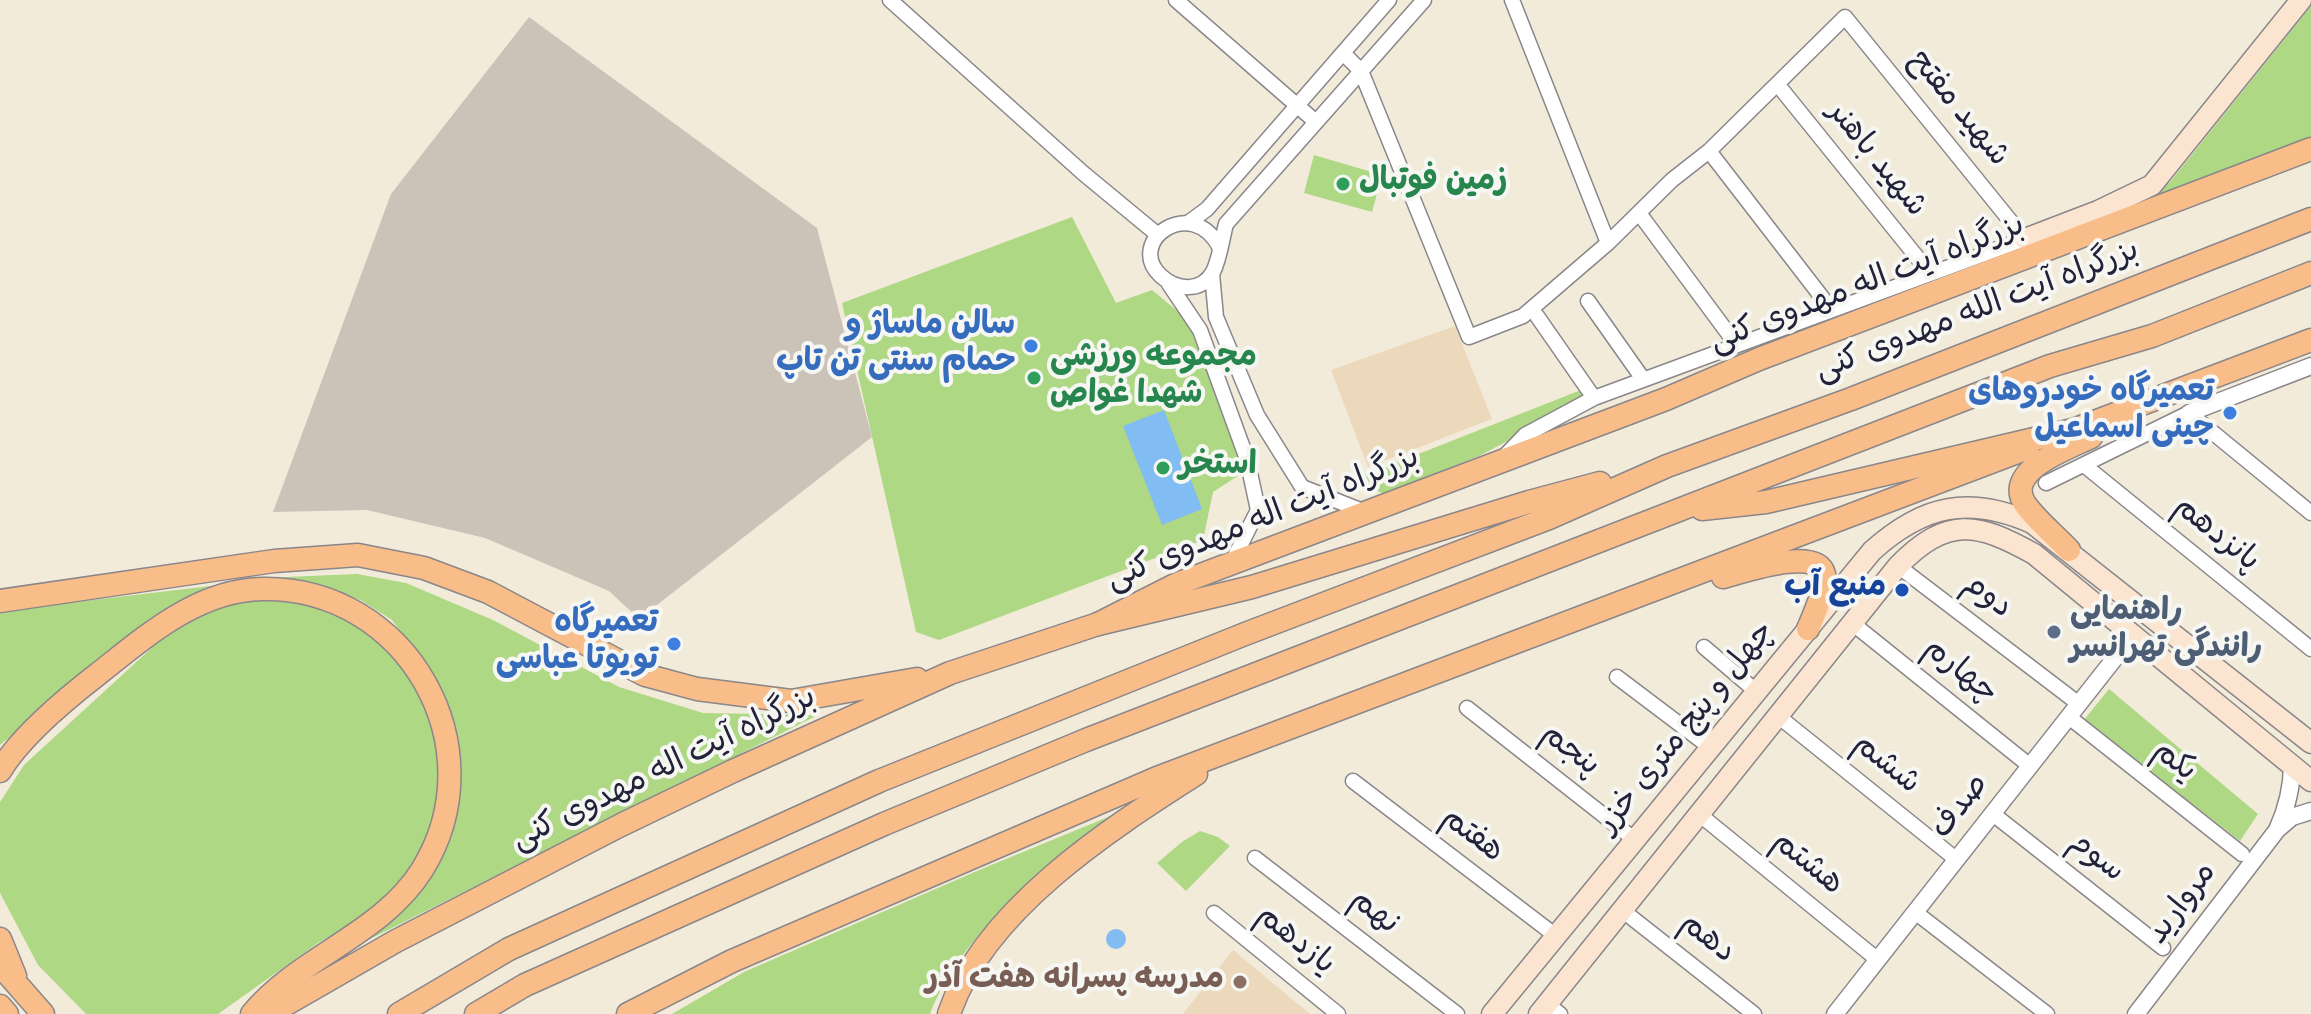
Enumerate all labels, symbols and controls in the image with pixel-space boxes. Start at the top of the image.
street label: شهید مفتح [1898,44,2016,176]
street label: شهید باهنر [1817,96,1933,226]
place label: زمین فوتبال [1359,165,1507,203]
marker: زمین فوتبال [1334,175,1352,193]
street label: بزرگراه آیت اله مهدوی کنی [1705,208,2031,364]
street label: بزرگراه آیت الله مهدوی کنی [1811,233,2145,393]
place label: سالن ماساژ و حمام سنتی تن تاپ [776,309,1015,384]
marker: سالن ماساژ و حمام سنتی تن تاپ [1022,337,1040,355]
place label: مجموعه ورزشی شهدا غواص [1050,341,1257,416]
marker: مجموعه ورزشی شهدا غواص [1025,369,1043,387]
place label: تعمیرگاه خودروهای چینی اسماعیل [1968,376,2214,451]
marker: تعمیرگاه خودروهای چینی اسماعیل [2221,404,2239,422]
street label: بزرگراه آیت اله مهدوی کنی [1102,441,1426,601]
place label: استخر [1179,449,1257,487]
marker: استخر [1154,459,1172,477]
street label: پانزدهم [2164,490,2266,582]
street label: دوم [1954,567,2018,629]
place label: منبع آب [1784,571,1886,609]
marker: منبع آب [1893,581,1911,599]
place label: راهنمایی رانندگی تهرانسر [2070,595,2262,670]
place label: تعمیرگاه تویوتا عباسی [496,607,658,682]
street label: چهل و پنج متری خزر [1591,615,1785,843]
marker: راهنمایی رانندگی تهرانسر [2045,623,2063,641]
street label: چهارم [1914,632,2004,714]
marker: تعمیرگاه تویوتا عباسی [665,635,683,653]
street label: بزرگراه آیت اله مهدوی کنی [506,681,824,861]
street label: پنجم [1532,717,1606,787]
street label: ششم [1844,727,1926,805]
street label: یکم [2143,734,2203,792]
street label: صدف [1925,768,1999,848]
street label: هفتم [1432,801,1510,873]
street label: هشتم [1762,825,1850,905]
street label: سوم [2059,825,2131,893]
street label: مروارید [2141,856,2227,954]
street label: نهم [1341,883,1405,945]
street label: یازدهم [1247,899,1341,985]
street label: دهم [1670,906,1742,974]
place label: مدرسه پسرانه هفت آذر [926,963,1224,1001]
marker: مدرسه پسرانه هفت آذر [1231,973,1249,991]

